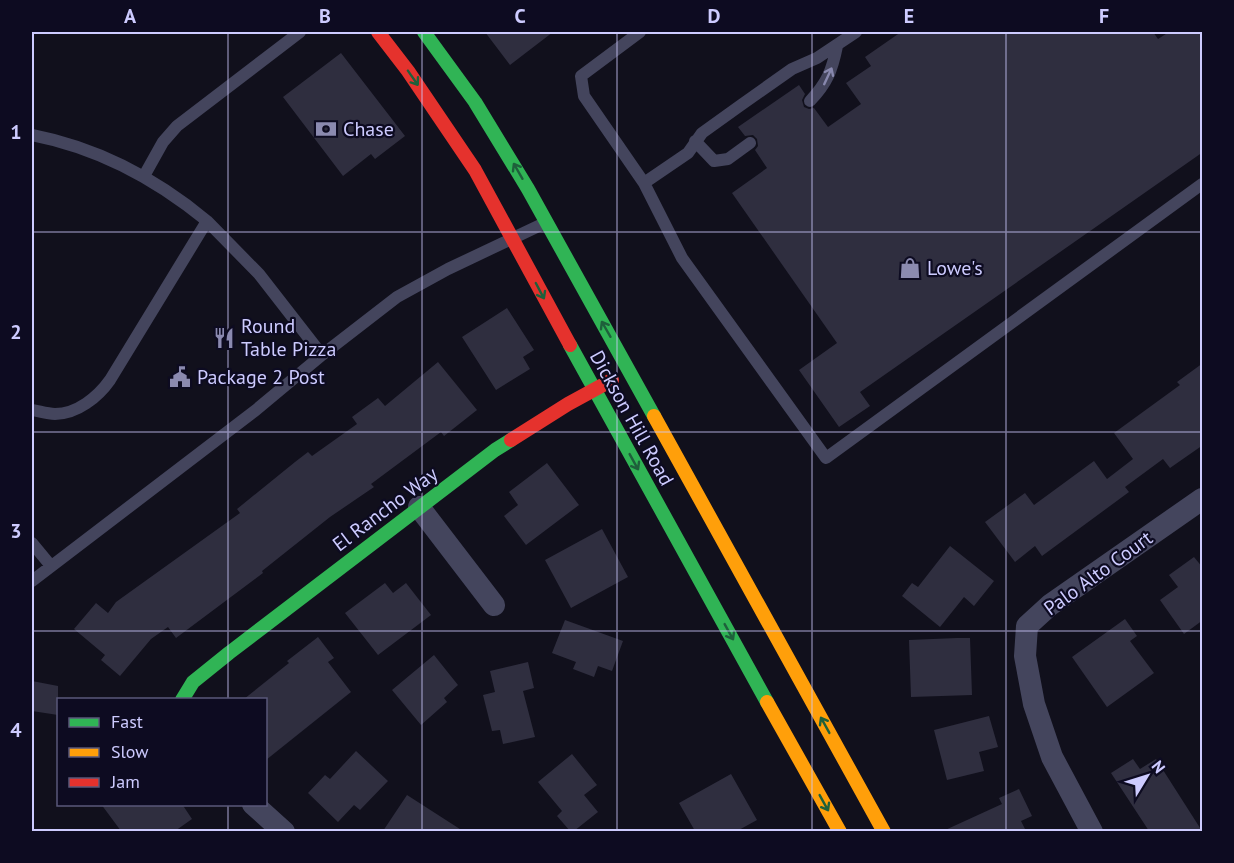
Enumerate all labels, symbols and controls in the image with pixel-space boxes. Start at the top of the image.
text: A [124,3,137,29]
text: B [319,3,331,29]
text: C [514,3,526,29]
text: D [708,3,721,29]
text: E [904,3,914,29]
text: F [1099,3,1109,29]
one-way arrow [823,67,835,85]
one-way arrow [407,69,419,86]
place label: Chase [343,116,394,142]
bank icon: Chase [314,117,338,141]
text: 1 [10,119,22,145]
one-way arrow [512,163,524,180]
place label: Lowe's [927,255,983,281]
shop icon: Lowe's [898,256,922,280]
one-way arrow [534,282,546,299]
place label: Round Table Pizza [241,313,336,362]
text: 2 [10,319,22,345]
one-way arrow [599,321,611,338]
restaurant icon: Round Table Pizza [212,326,236,350]
street label: Dickson Hill Road [584,346,680,490]
place label: Package 2 Post [197,364,325,390]
public building icon: Package 2 Post [168,365,192,389]
one-way arrow [628,453,640,470]
street label: El Rancho Way [327,461,443,557]
text: 3 [10,518,22,544]
street label: Palo Alto Court [1038,525,1158,621]
one-way arrow [724,623,735,641]
legend [57,698,267,806]
text: Fast [111,710,143,733]
text: 4 [10,717,22,743]
one-way arrow [819,717,831,734]
text: Slow [111,740,149,763]
north arrow [1117,746,1177,806]
text: N [1148,756,1170,777]
text: Jam [110,770,140,793]
one-way arrow [818,794,830,811]

